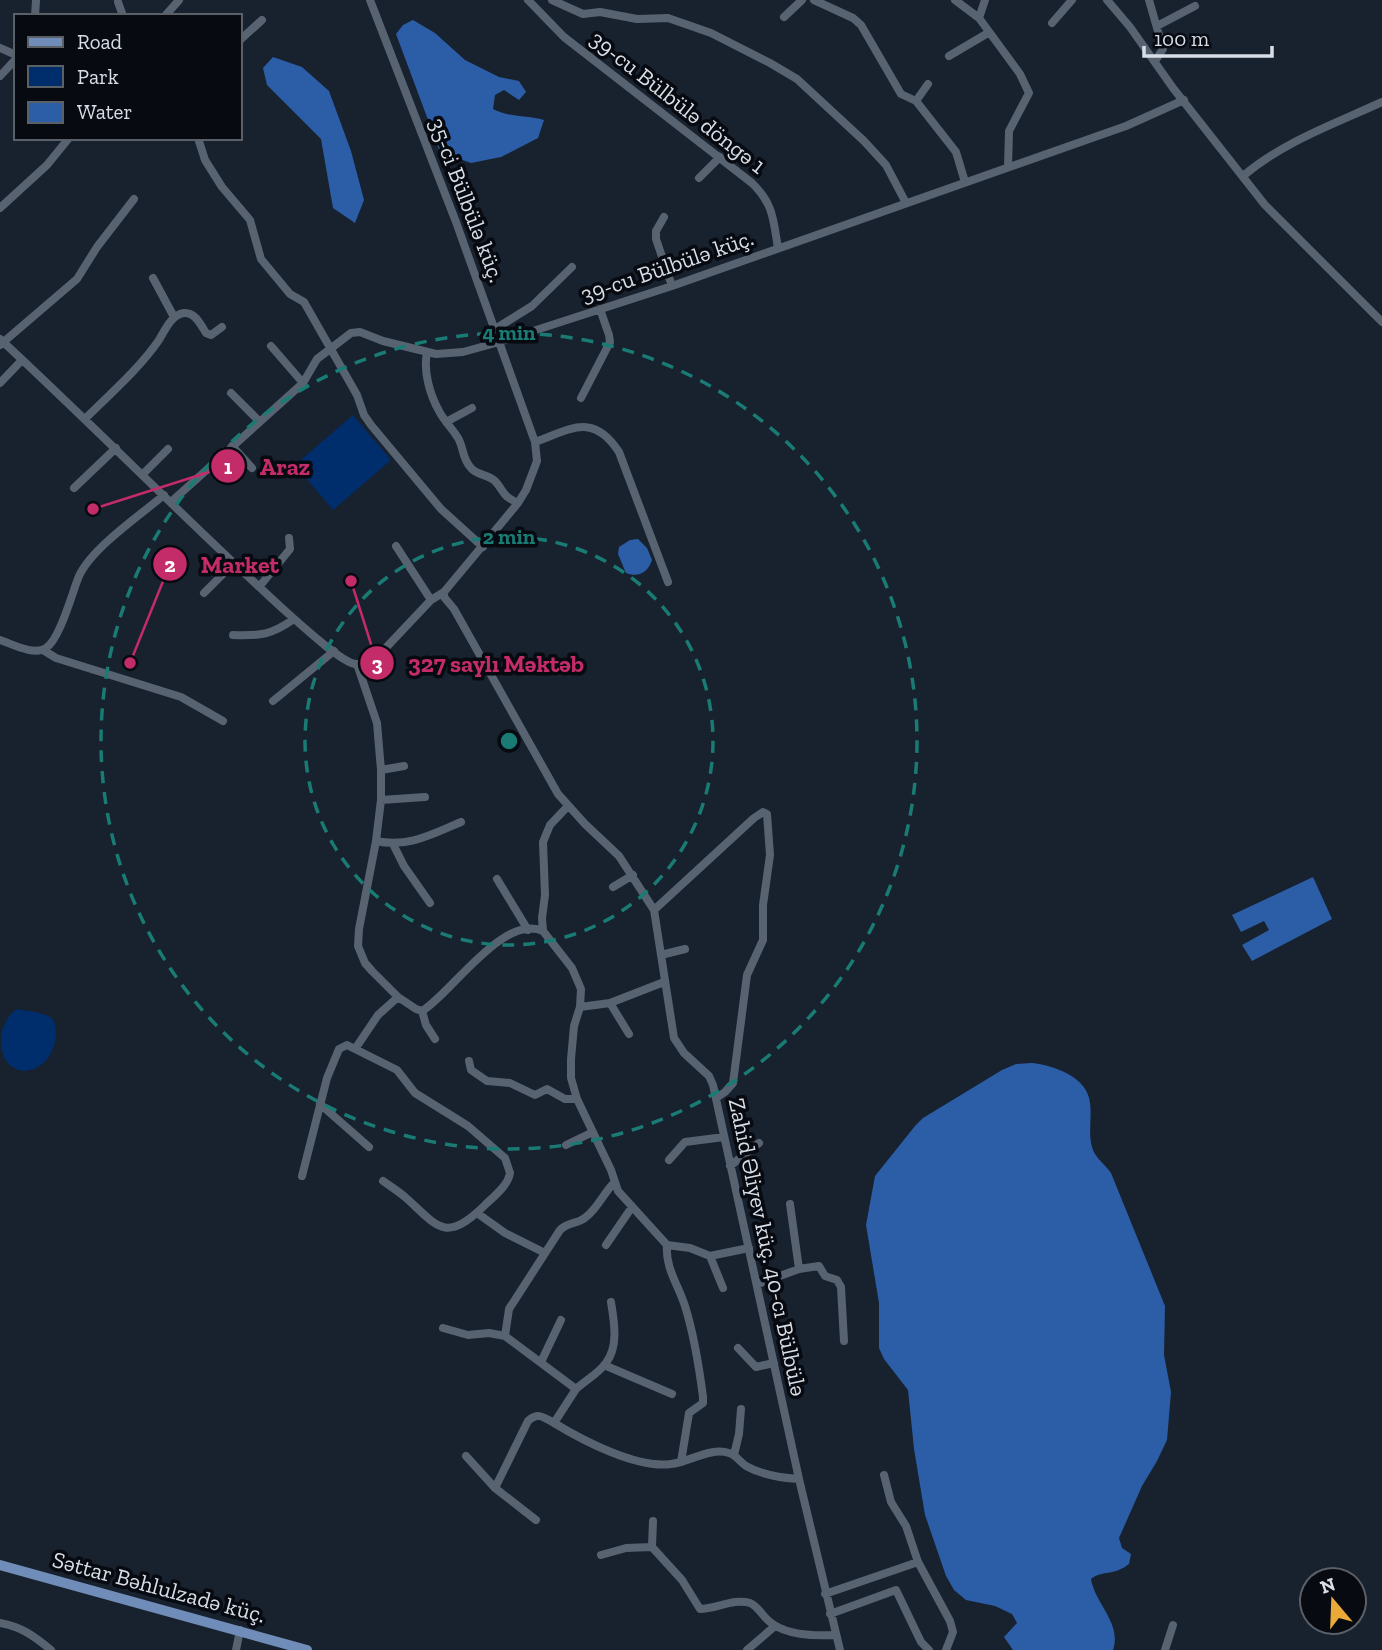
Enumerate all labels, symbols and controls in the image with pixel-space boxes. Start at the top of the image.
legend [14,14,242,140]
scale bar [1144,14,1272,58]
street label: 39-cu Bülbülə döngə 1 [584,25,772,179]
text: 100 m [1154,26,1209,51]
text: Road [77,29,123,54]
text: Park [77,64,119,89]
text: Water [77,99,132,124]
street label: 35-ci Bülbülə küç. [423,114,511,286]
street label: 39-cu Bülbülə küç. [577,223,757,309]
text: 4 min [482,320,536,345]
callout: Araz [211,444,324,489]
text: Araz [260,452,310,481]
text: 1 [224,454,233,479]
text: 2 min [483,524,536,549]
callout: Market [152,542,293,587]
text: Market [201,550,280,579]
text: 2 [164,552,176,577]
callout: 327 saylı Məktəb [359,641,598,686]
text: 327 saylı Məktəb [408,649,584,678]
text: 3 [371,651,383,676]
centre of rings [497,729,521,753]
street label: Zahid Əliyev küç. 40-cı Bülbülə [723,1095,813,1399]
street label: Səttar Bəhlulzadə küç. [49,1545,269,1629]
north arrow [1298,1566,1368,1636]
text: N [1317,1572,1338,1599]

